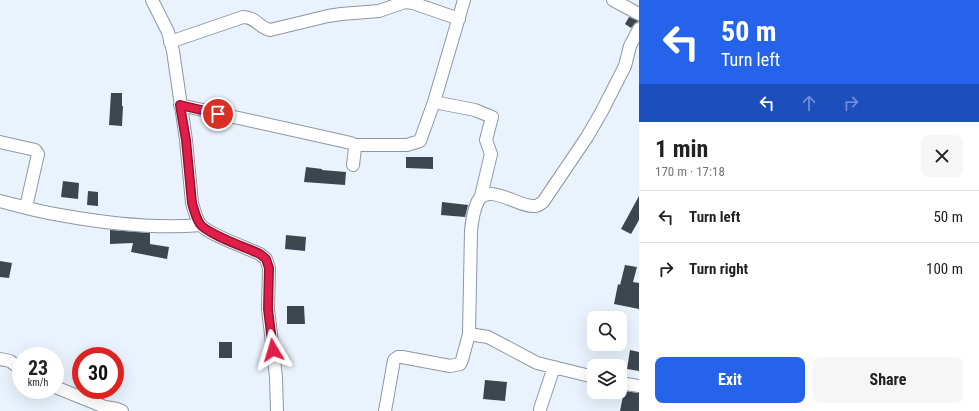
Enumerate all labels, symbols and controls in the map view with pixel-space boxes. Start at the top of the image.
text: 50 m [721,15,777,48]
icon: left [655,16,707,68]
text: Turn left [721,49,780,70]
icon: left [756,92,778,114]
icon: ahead [798,92,820,114]
icon: right [840,92,862,114]
pin [201,97,235,131]
icon: arrive [207,103,229,125]
text: 1 min [655,135,708,163]
button: close [921,135,963,177]
text: 170 m · 17:18 [655,164,725,179]
icon: left [655,206,677,228]
text: Turn left [689,208,740,226]
text: 50 m [933,208,963,226]
icon: right [655,258,677,280]
text: Turn right [689,260,748,278]
text: 100 m [926,260,963,278]
map controls [587,311,627,399]
button: search [587,311,627,351]
position arrow [252,329,294,371]
speed limit sign: 30 [72,347,124,399]
text: 23 [28,356,48,380]
button: Exit [655,357,805,403]
button: Share [813,357,963,403]
button: layers [587,359,627,399]
text: km/h [28,377,48,388]

